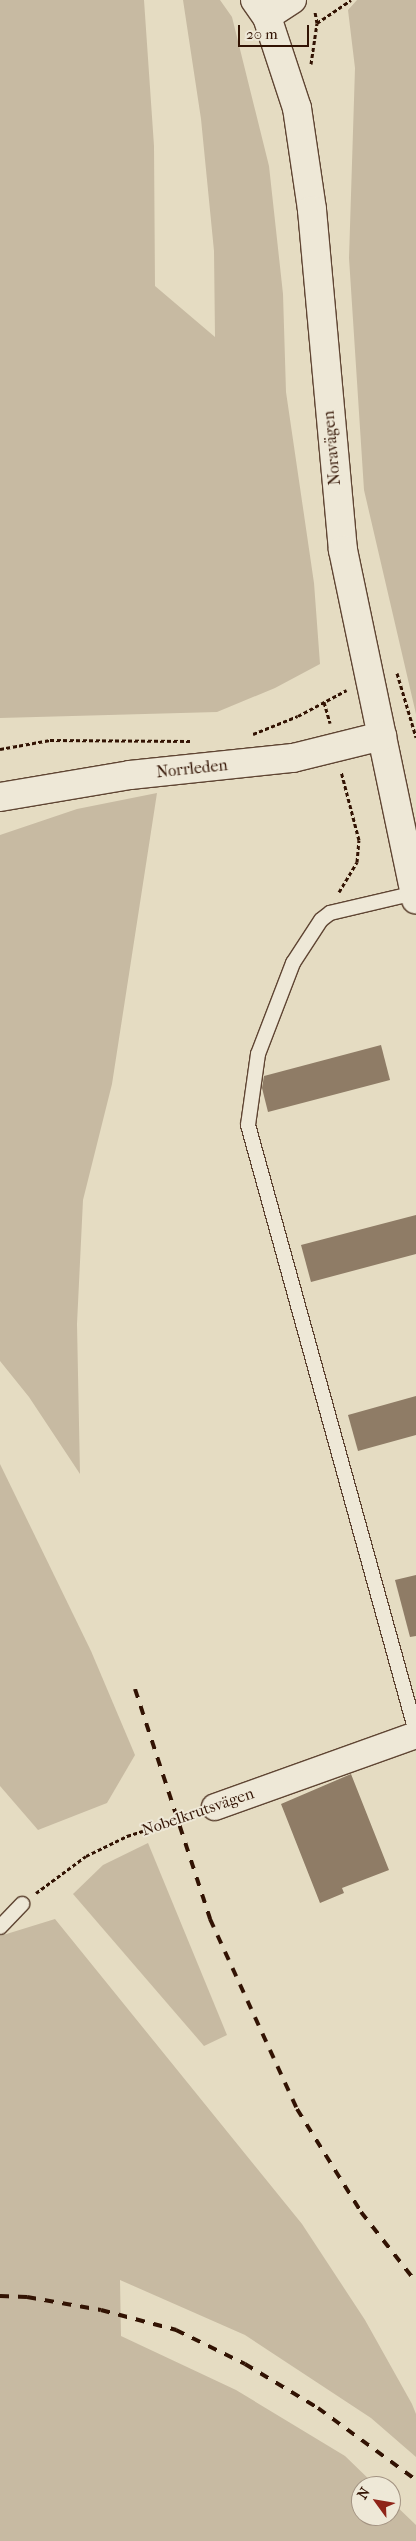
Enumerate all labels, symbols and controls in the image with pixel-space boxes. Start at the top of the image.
scale bar [241,15,312,47]
text: 20 m [246,25,278,43]
street label: Noravägen [319,410,345,486]
street label: Norrleden [155,756,229,782]
street label: Nobelkrutsvägen [139,1784,257,1840]
north arrow [351,2476,401,2526]
text: N [354,2484,374,2502]

